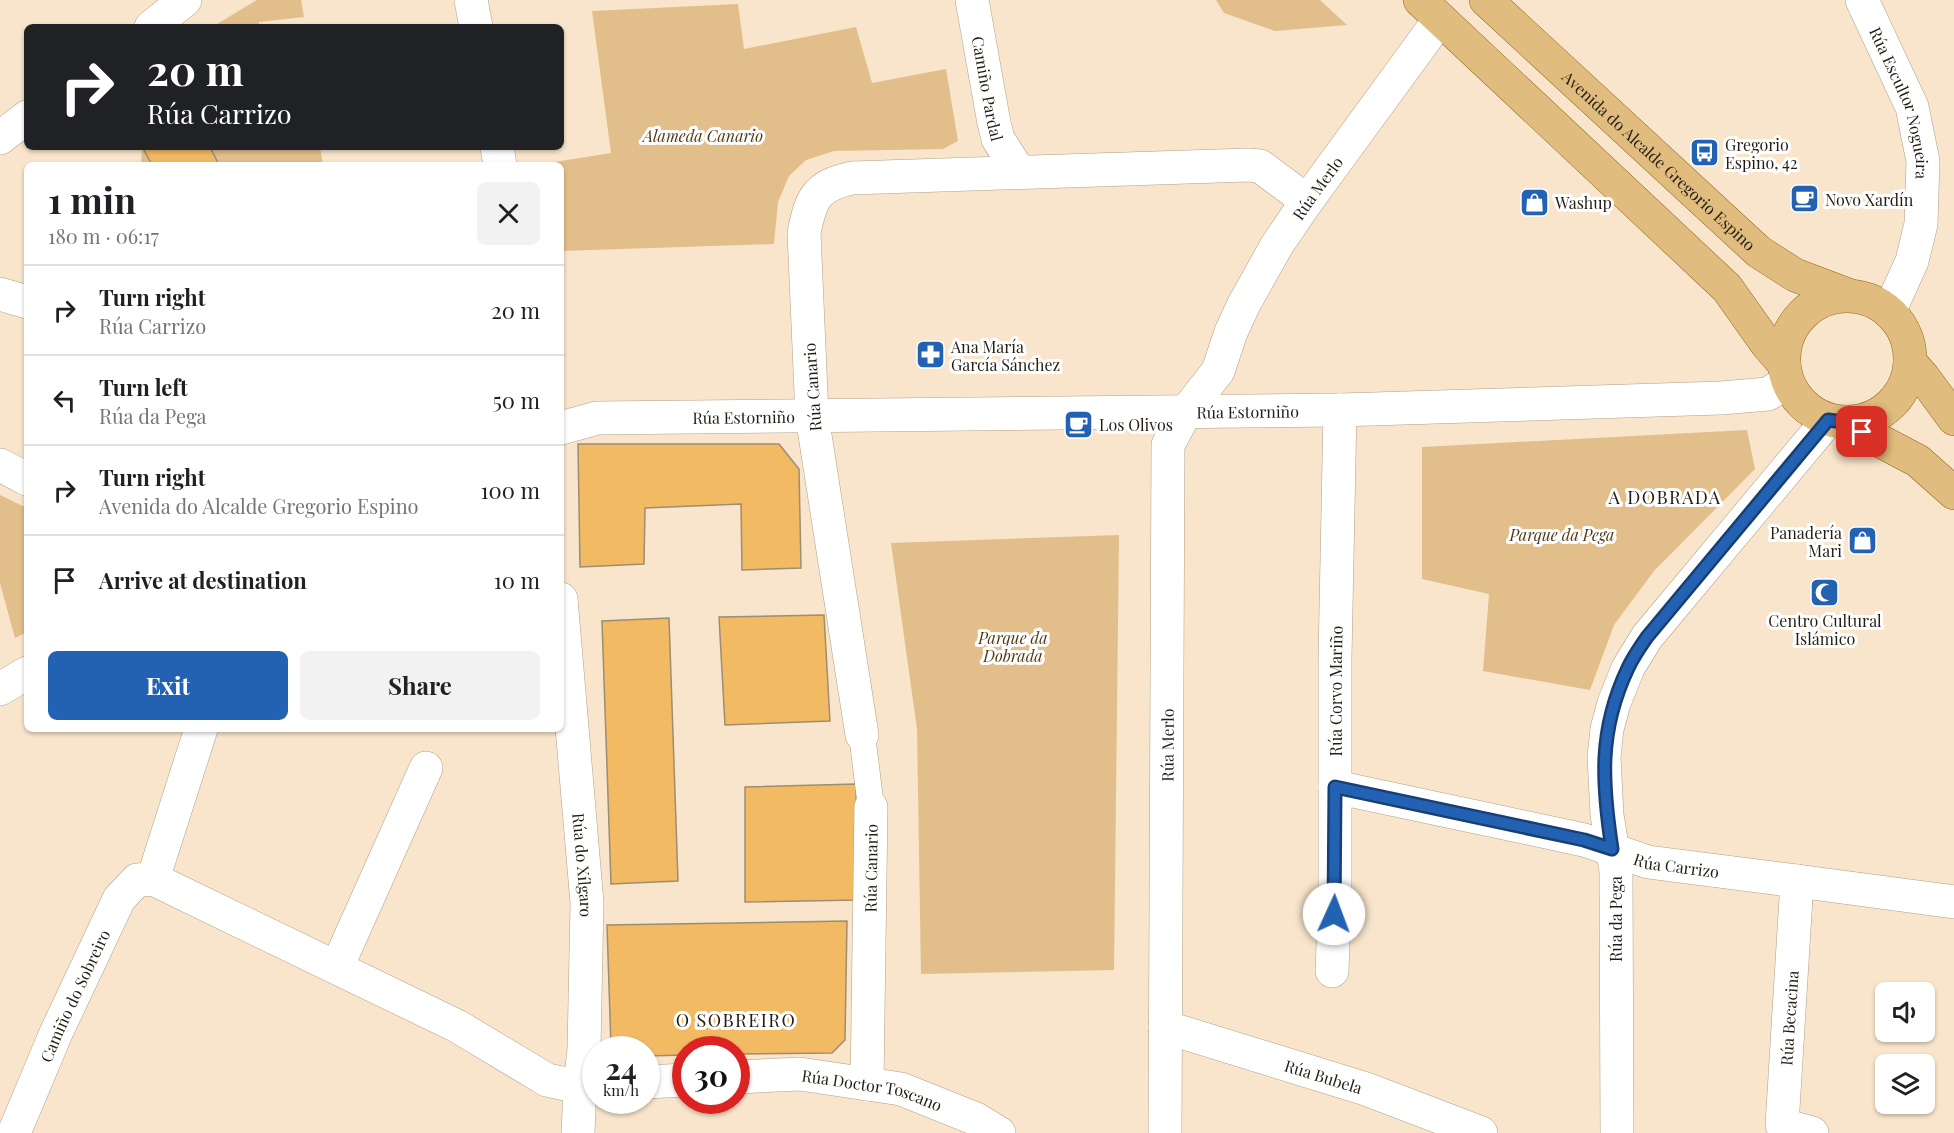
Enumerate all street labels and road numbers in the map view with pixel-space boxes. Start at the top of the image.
street label: Rúa Escultor Nogueira [1865,23,1934,179]
street label: Camiño Pardal [968,35,1009,144]
street label: Avenida do Alcalde Gregorio Espino [1558,65,1761,255]
street label: Rúa Merlo [1287,152,1347,224]
street label: Rúa Canario [798,342,826,432]
street label: Rúa Estorniño [1196,400,1299,422]
street label: Rúa Estorniño [692,405,795,427]
street label: Rúa Corvo Mariño [1325,625,1346,756]
street label: Rúa Merlo [1156,708,1177,782]
street label: Rúa do Xílgaro [569,812,598,918]
street label: Rúa Canario [859,823,881,912]
street label: Rúa Carrizo [1631,847,1721,882]
street label: Rúa da Pega [1605,876,1626,962]
street label: Camiño do Sobreiro [35,926,114,1065]
street label: Rúa Becacina [1775,970,1803,1066]
street label: Rúa Bubela [1282,1054,1365,1098]
street label: Rúa Doctor Toscano [801,1064,946,1115]

